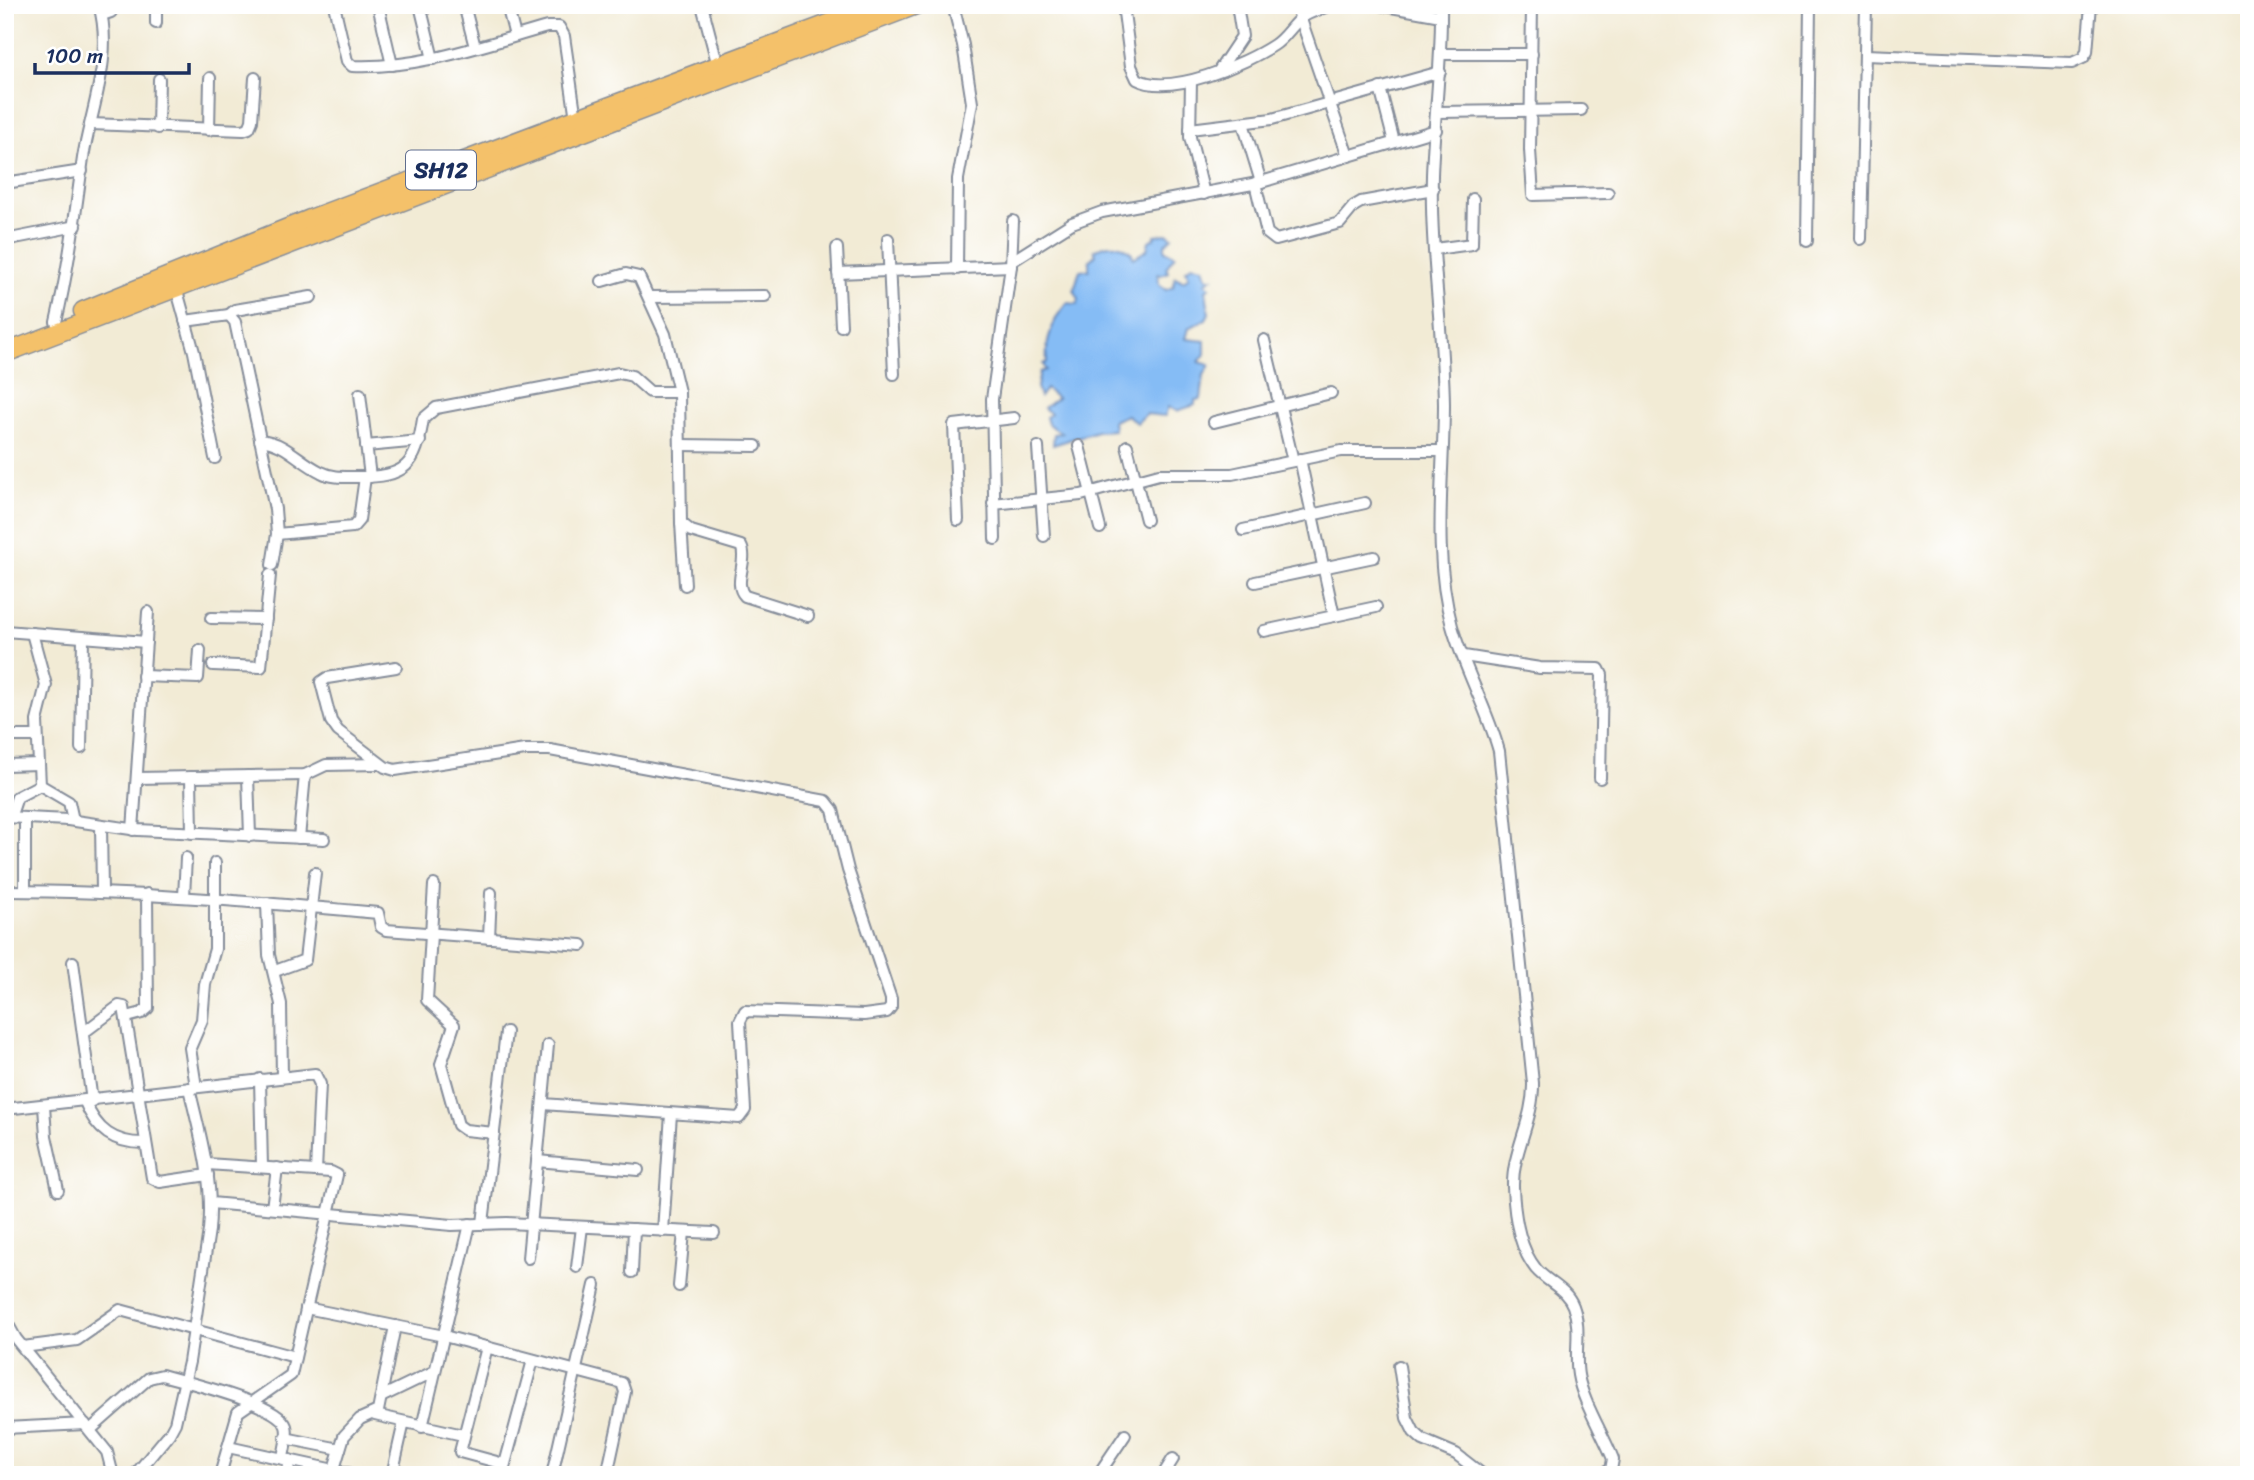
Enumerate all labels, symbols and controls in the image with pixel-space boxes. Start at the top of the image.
scale bar [35,32,189,76]
text: 100 m [46,37,103,75]
road number: SH12 [406,150,476,190]

